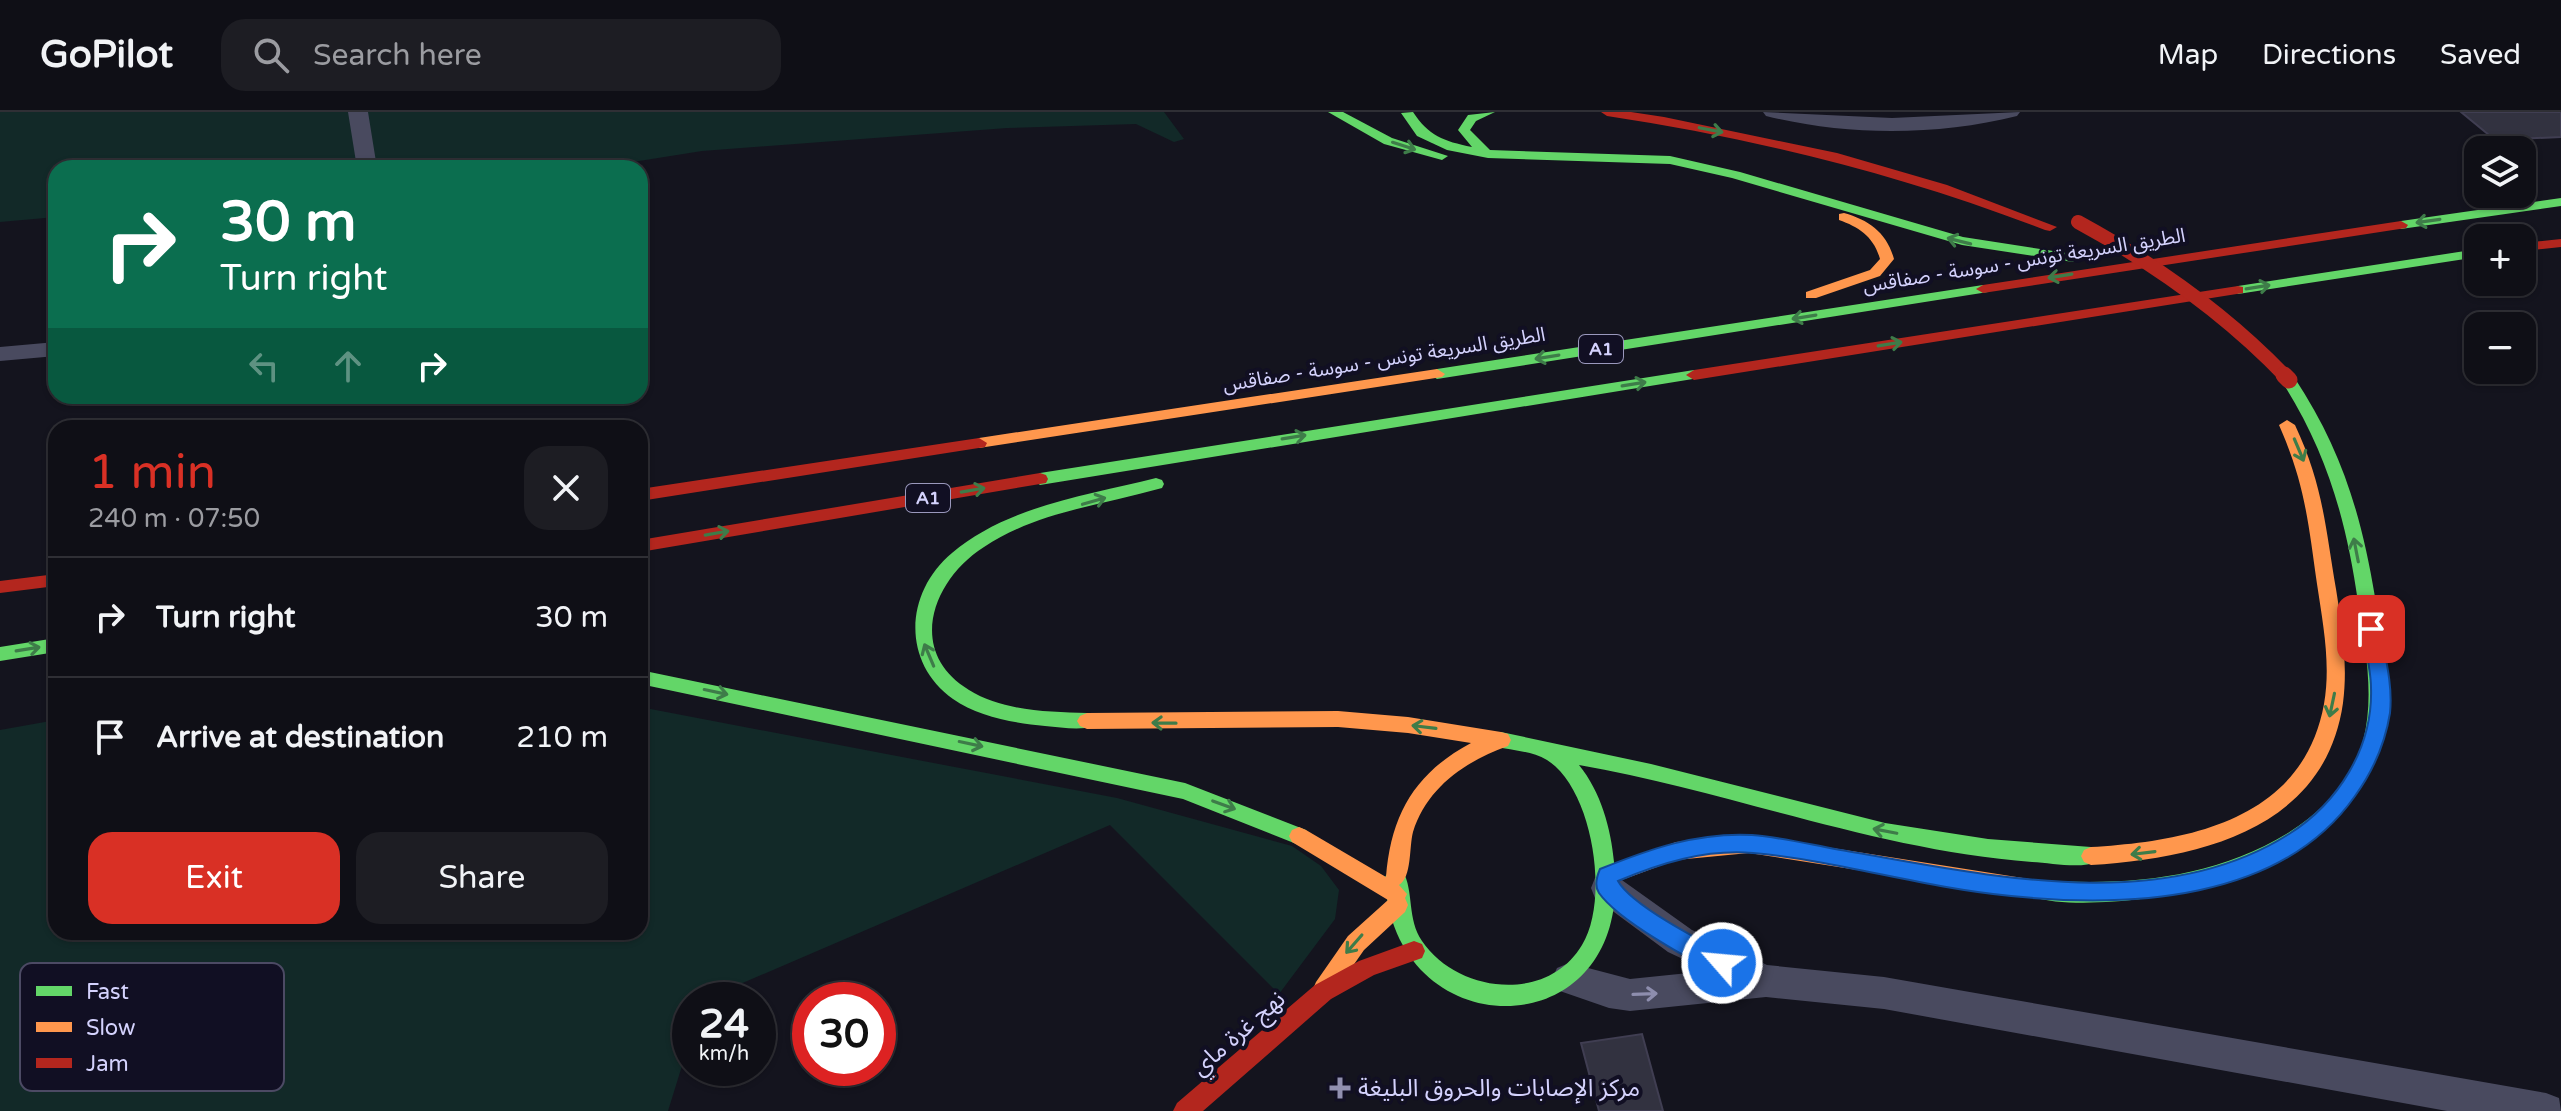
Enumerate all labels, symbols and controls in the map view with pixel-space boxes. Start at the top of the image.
search box [221,19,781,91]
text: GoPilot [40,32,173,78]
icon: search [249,33,293,77]
text: Search here [313,37,482,74]
text: Map [2158,38,2218,72]
text: Directions [2262,38,2396,72]
text: Saved [2440,38,2521,72]
one-way arrow [1698,123,1724,138]
map controls [2464,136,2536,384]
button: layers [2464,136,2536,208]
one-way arrow [1391,140,1416,155]
text: 30 m [220,189,356,256]
icon: right [88,192,192,296]
one-way arrow [2416,214,2442,229]
street label: الطريق السريعة تونس - سوسة - صفاقس [1861,224,2187,298]
button: + [2464,224,2536,296]
one-way arrow [1946,232,1972,247]
text: Turn right [220,257,387,300]
one-way arrow [2048,269,2074,284]
one-way arrow [2245,279,2270,294]
one-way arrow [1792,311,1817,326]
button: − [2464,312,2536,384]
street label: الطريق السريعة تونس - سوسة - صفاقس [1221,323,1547,397]
road number: A1 [1579,335,1623,363]
one-way arrow [1877,336,1903,351]
icon: left [242,344,286,388]
icon: ahead [326,344,370,388]
icon: right [410,344,454,388]
one-way arrow [1535,350,1560,365]
one-way arrow [1620,376,1646,391]
one-way arrow [1280,429,1306,444]
one-way arrow [2293,437,2307,462]
text: 1 min [88,444,216,502]
button: close [524,446,608,530]
one-way arrow [960,482,985,497]
road number: A1 [906,484,950,512]
one-way arrow [1081,493,1107,508]
text: 240 m · 07:50 [88,503,260,534]
one-way arrow [704,525,729,540]
one-way arrow [2348,538,2363,564]
icon: right [88,595,132,639]
pin [2337,595,2405,663]
text: Turn right [156,599,296,636]
text: 30 m [535,599,608,636]
icon: arrive [2349,607,2393,651]
one-way arrow [15,641,40,656]
one-way arrow [920,643,935,668]
one-way arrow [703,685,729,700]
one-way arrow [2324,692,2339,718]
icon: arrive [88,715,132,759]
one-way arrow [1151,715,1178,731]
text: Arrive at destination [156,719,444,756]
text: 210 m [516,719,608,756]
one-way arrow [1411,720,1438,735]
one-way arrow [958,738,983,753]
one-way arrow [1211,798,1236,813]
one-way arrow [1873,822,1898,837]
button: Exit [88,832,340,924]
button: Share [356,832,608,924]
one-way arrow [2130,846,2157,861]
position arrow [1680,921,1764,1005]
one-way arrow [1346,933,1364,953]
legend [20,963,284,1091]
text: Fast [86,979,129,1005]
speed limit sign: 30 [792,982,896,1086]
street label: نهج غرة ماي [1185,985,1294,1085]
one-way arrow [1631,987,1658,1002]
text: 24 [699,1000,749,1048]
text: Slow [86,1015,136,1041]
text: km/h [699,1042,749,1066]
text: Jam [86,1051,129,1077]
place label: مركز الإصابات والحروق البليغة [1358,1074,1640,1104]
marker: مركز الإصابات والحروق البليغة [1329,1077,1351,1099]

